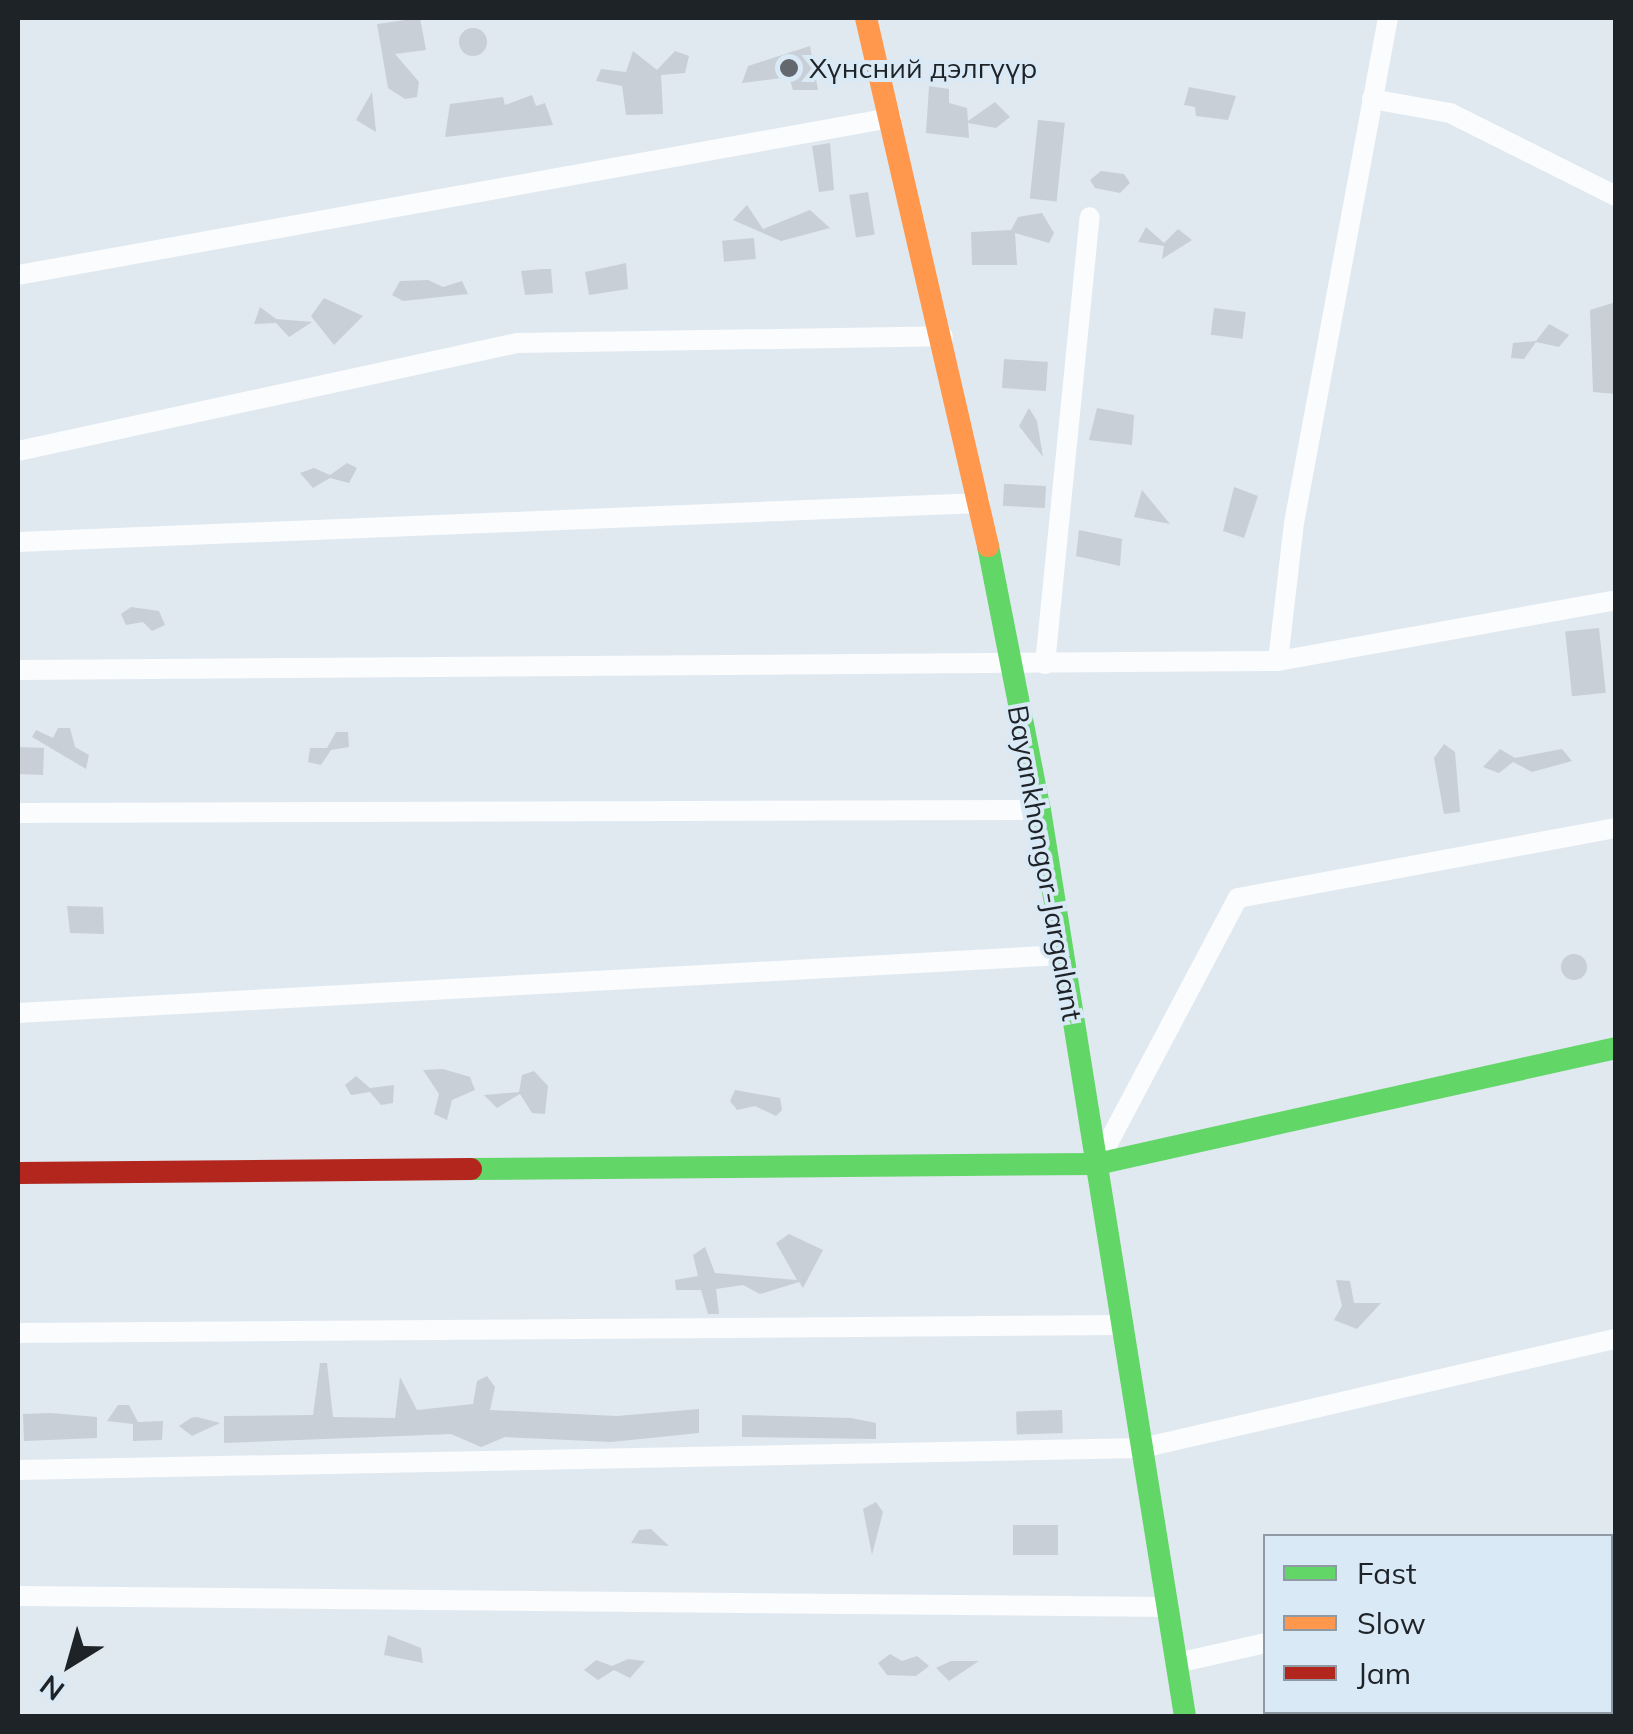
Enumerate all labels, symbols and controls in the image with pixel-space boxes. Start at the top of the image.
place label: Хүнсний дэлгүүр [809,51,1037,85]
marker: Хүнсний дэлгүүр [778,57,800,79]
street label: Bayankhongor-Jargalant [1001,703,1089,1023]
legend [1263,1534,1613,1714]
text: Fast [1357,1554,1417,1592]
text: Slow [1357,1604,1426,1642]
north arrow [20,1614,120,1714]
text: Jam [1357,1654,1411,1692]
text: N [33,1668,71,1709]

